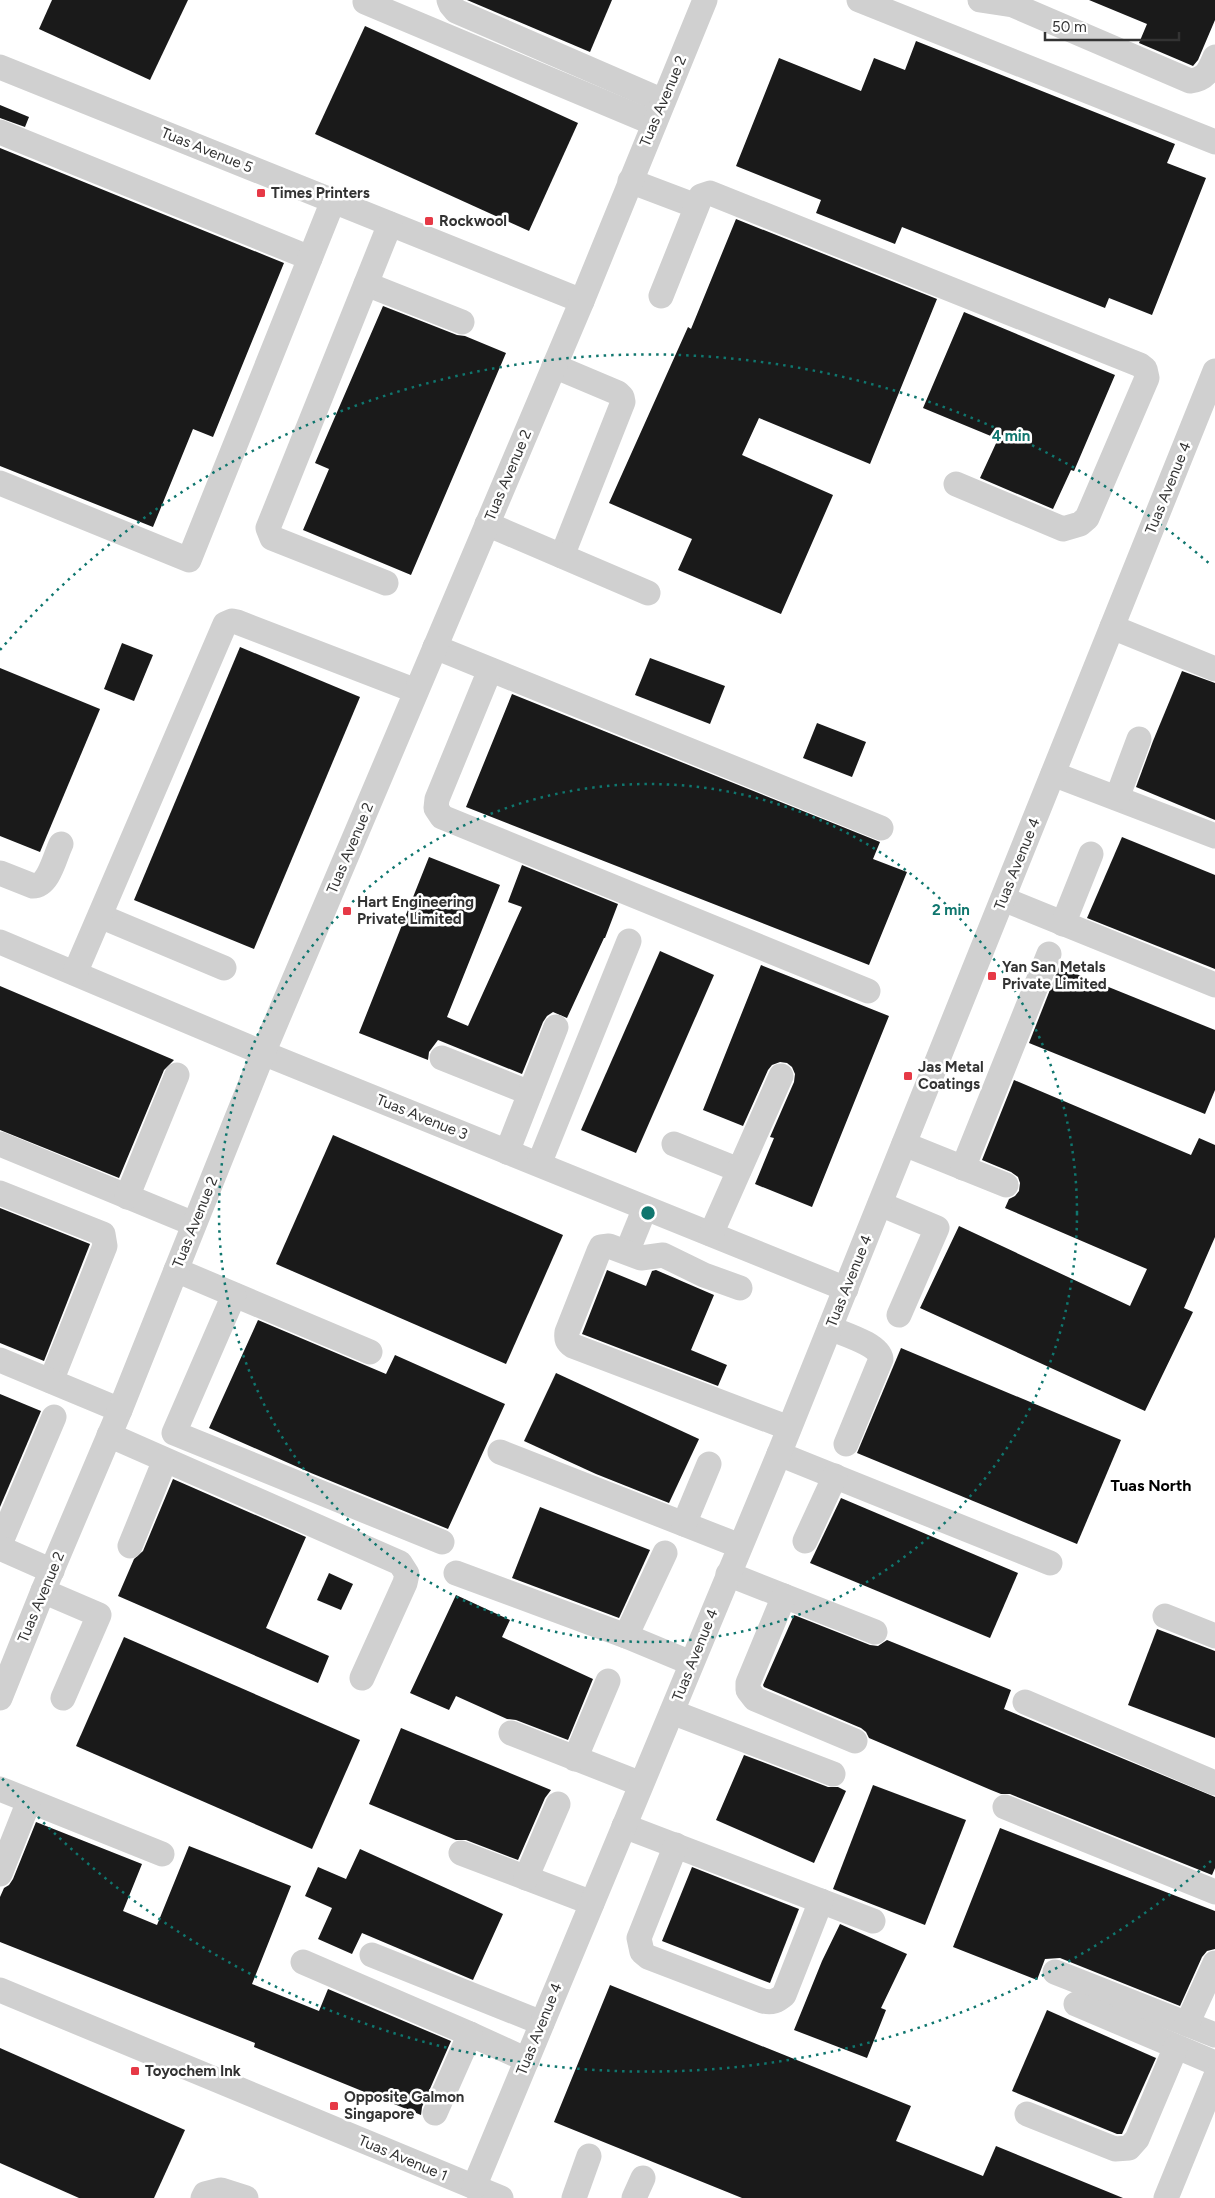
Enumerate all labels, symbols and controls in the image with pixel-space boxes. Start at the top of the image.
scale bar [1045,10,1179,42]
text: 50 m [1052,18,1087,36]
street label: Tuas Avenue 2 [636,53,690,149]
street label: Tuas Avenue 5 [158,123,256,177]
place label: Times Printers [271,184,370,202]
marker: Times Printers [255,187,267,199]
place label: Rockwool [439,212,507,230]
marker: Rockwool [423,215,435,227]
street label: Tuas Avenue 2 [481,427,535,523]
text: 4 min [992,427,1030,445]
street label: Tuas Avenue 4 [1141,439,1195,537]
street label: Tuas Avenue 2 [323,800,377,896]
street label: Tuas Avenue 4 [990,815,1044,913]
place label: Hart Engineering Private Limited [357,893,474,928]
text: 2 min [932,901,970,919]
marker: Hart Engineering Private Limited [341,905,353,917]
place label: Yan San Metals Private Limited [1002,958,1107,993]
marker: Yan San Metals Private Limited [986,970,998,982]
place label: Jas Metal Coatings [918,1058,984,1093]
marker: Jas Metal Coatings [902,1070,914,1082]
street label: Tuas Avenue 3 [374,1091,470,1143]
street label: Tuas Avenue 2 [168,1174,222,1270]
centre of rings [639,1204,657,1222]
street label: Tuas Avenue 4 [822,1232,876,1330]
district label: Tuas North [1111,1476,1191,1495]
street label: Tuas Avenue 2 [14,1549,68,1645]
street label: Tuas Avenue 4 [668,1606,722,1704]
street label: Tuas Avenue 4 [512,1980,566,2078]
place label: Toyochem Ink [145,2062,241,2080]
marker: Toyochem Ink [129,2065,141,2077]
place label: Opposite Galmon Singapore [344,2088,464,2123]
marker: Opposite Galmon Singapore [328,2100,340,2112]
street label: Tuas Avenue 1 [356,2131,450,2185]

